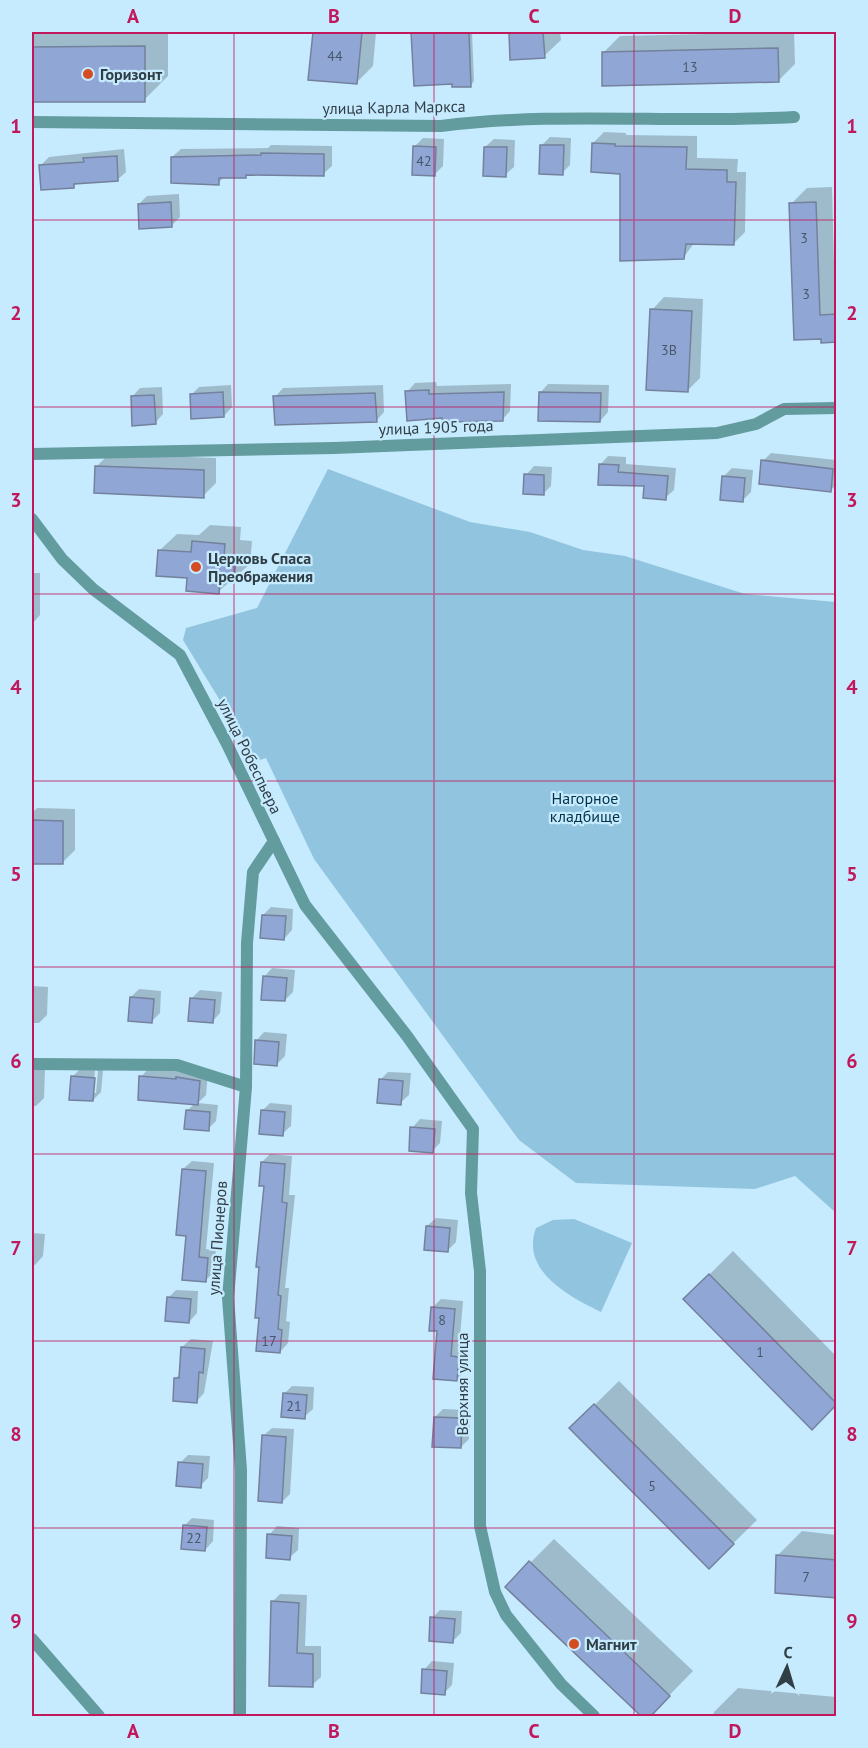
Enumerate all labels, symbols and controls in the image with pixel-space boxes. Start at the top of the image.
text: A [127,3,140,29]
text: B [328,3,340,29]
text: C [528,3,540,29]
text: D [729,3,742,29]
house number: 44 [327,47,343,65]
house number: 13 [682,58,698,76]
place label: Горизонт [100,64,162,84]
marker: Горизонт [81,67,95,81]
street label: улица Карла Маркса [322,96,466,118]
text: 1 [10,113,22,139]
text: 1 [846,113,858,139]
house number: 42 [416,152,432,170]
house number: 3 [800,229,808,247]
house number: 3 [802,285,810,303]
text: 2 [10,300,22,326]
text: 2 [846,300,858,326]
house number: 3В [661,341,677,359]
street label: улица 1905 года [378,415,494,439]
text: 3 [10,487,22,513]
text: 3 [846,487,858,513]
place label: Церковь Спаса Преображения [208,548,313,586]
marker: Церковь Спаса Преображения [189,560,203,574]
text: 4 [10,674,22,700]
text: 4 [846,674,858,700]
street label: улица Робеспьера [213,695,287,817]
park label: Нагорное кладбище [550,788,620,826]
text: 5 [10,861,22,887]
text: 5 [846,861,858,887]
text: 6 [10,1048,22,1074]
text: 6 [846,1048,858,1074]
street label: улица Пионеров [203,1180,231,1296]
text: 7 [10,1235,22,1261]
text: 7 [846,1235,858,1261]
house number: 8 [438,1311,446,1329]
house number: 17 [261,1332,277,1350]
street label: Верхняя улица [452,1333,472,1435]
house number: 1 [756,1343,764,1361]
house number: 21 [286,1397,302,1415]
text: 8 [10,1421,22,1447]
text: 8 [846,1421,858,1447]
house number: 5 [648,1477,656,1495]
house number: 22 [186,1529,202,1547]
house number: 7 [802,1568,810,1586]
text: 9 [10,1608,22,1634]
text: 9 [846,1608,858,1634]
place label: Магнит [586,1634,637,1654]
marker: Магнит [567,1637,581,1651]
north arrow [757,1637,817,1697]
text: С [783,1642,793,1662]
text: A [127,1718,140,1744]
text: B [328,1718,340,1744]
text: C [528,1718,540,1744]
text: D [729,1718,742,1744]

